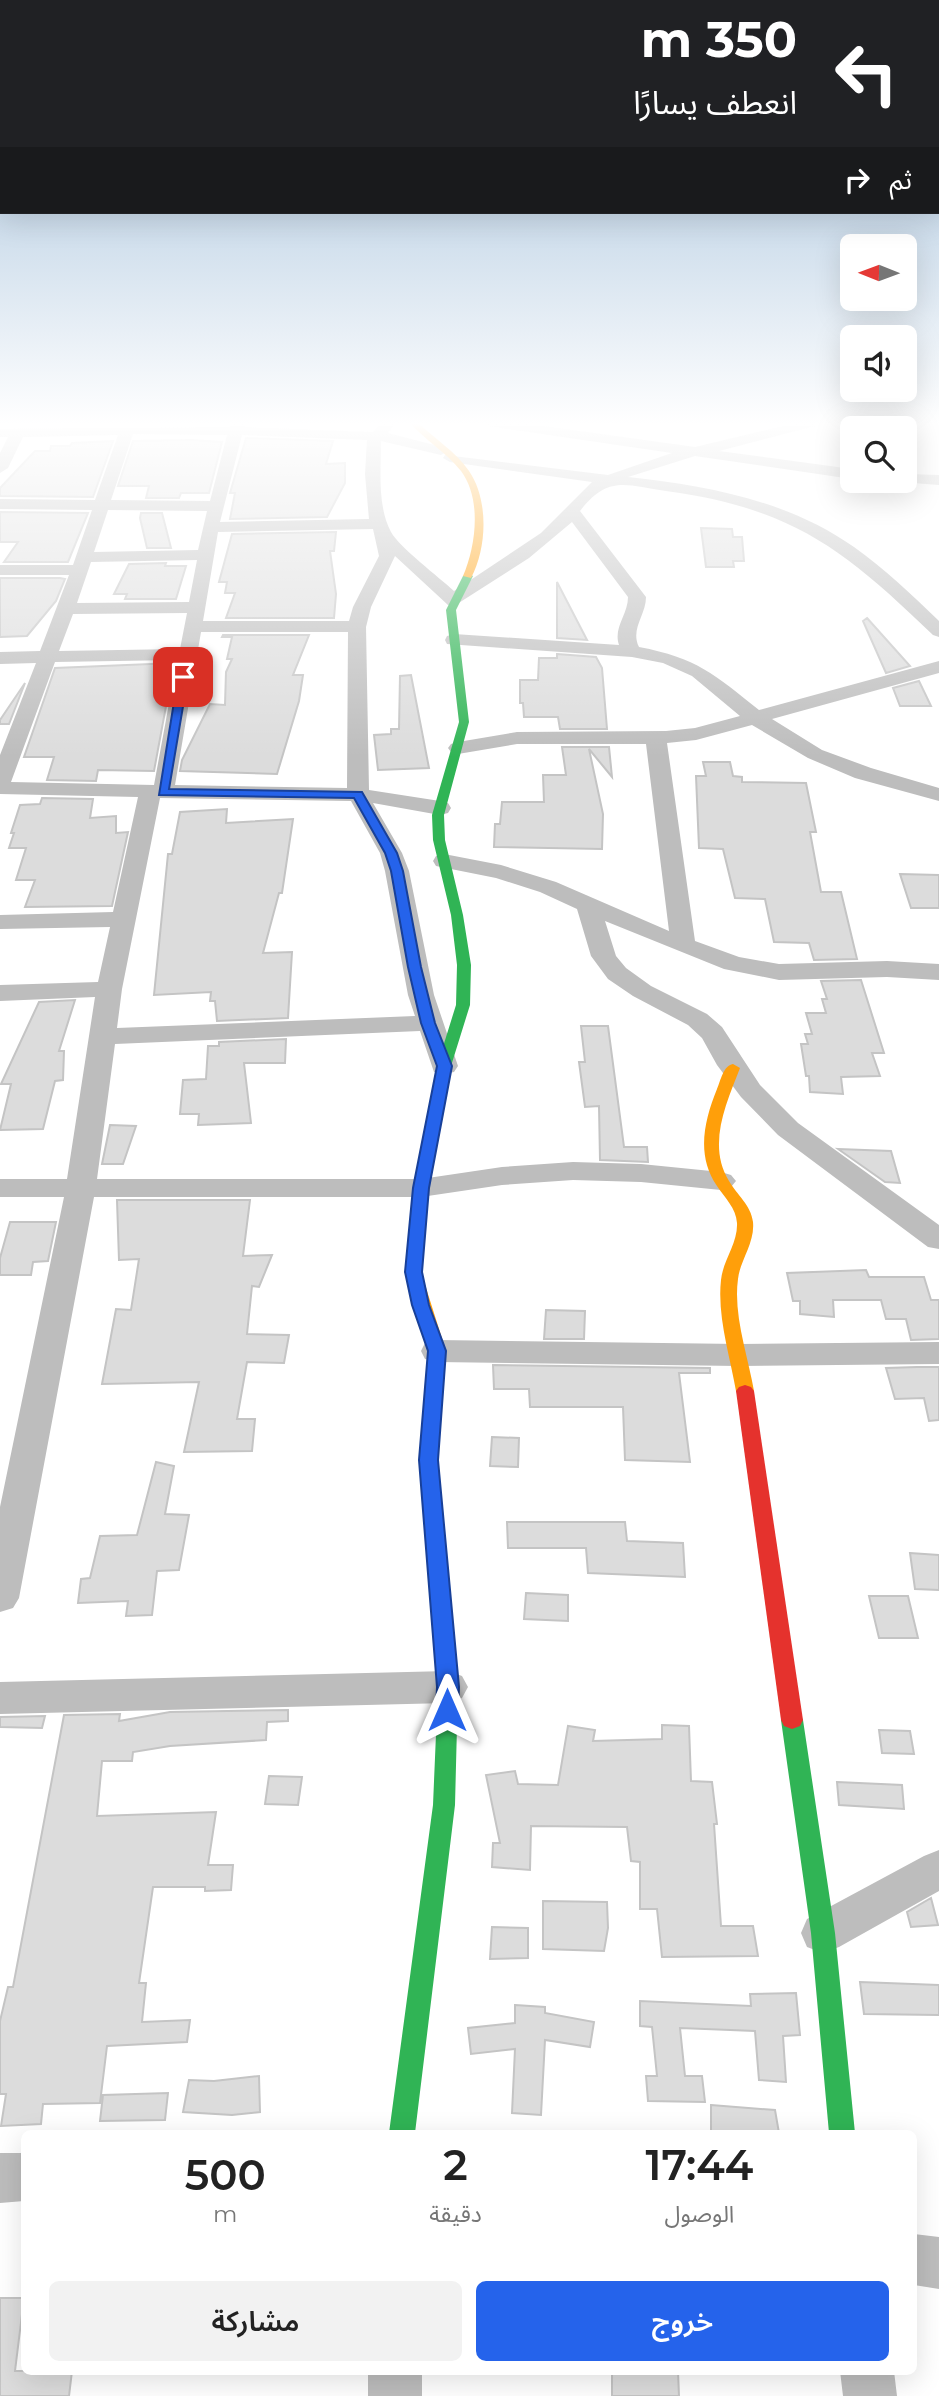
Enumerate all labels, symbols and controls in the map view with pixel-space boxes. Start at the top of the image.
text: 350 m [641,10,797,69]
icon: left [821,28,912,119]
text: انعطف يسارًا [633,83,797,122]
icon: right [838,161,876,199]
text: ثم [890,164,912,196]
north arrow [840,234,917,312]
map controls [840,234,917,493]
button: sound [840,325,917,402]
button: search [840,416,917,493]
pin [153,647,213,707]
icon: arrive [164,658,202,696]
position arrow [410,1673,484,1747]
text: 2 [443,2139,468,2191]
text: 17:44 [645,2139,753,2191]
text: 500 [185,2149,266,2201]
text: m [213,2200,237,2228]
text: دقيقة [429,2200,482,2228]
text: الوصول [664,2200,734,2228]
button: مشاركة [49,2281,462,2361]
button: خروج [476,2281,889,2361]

